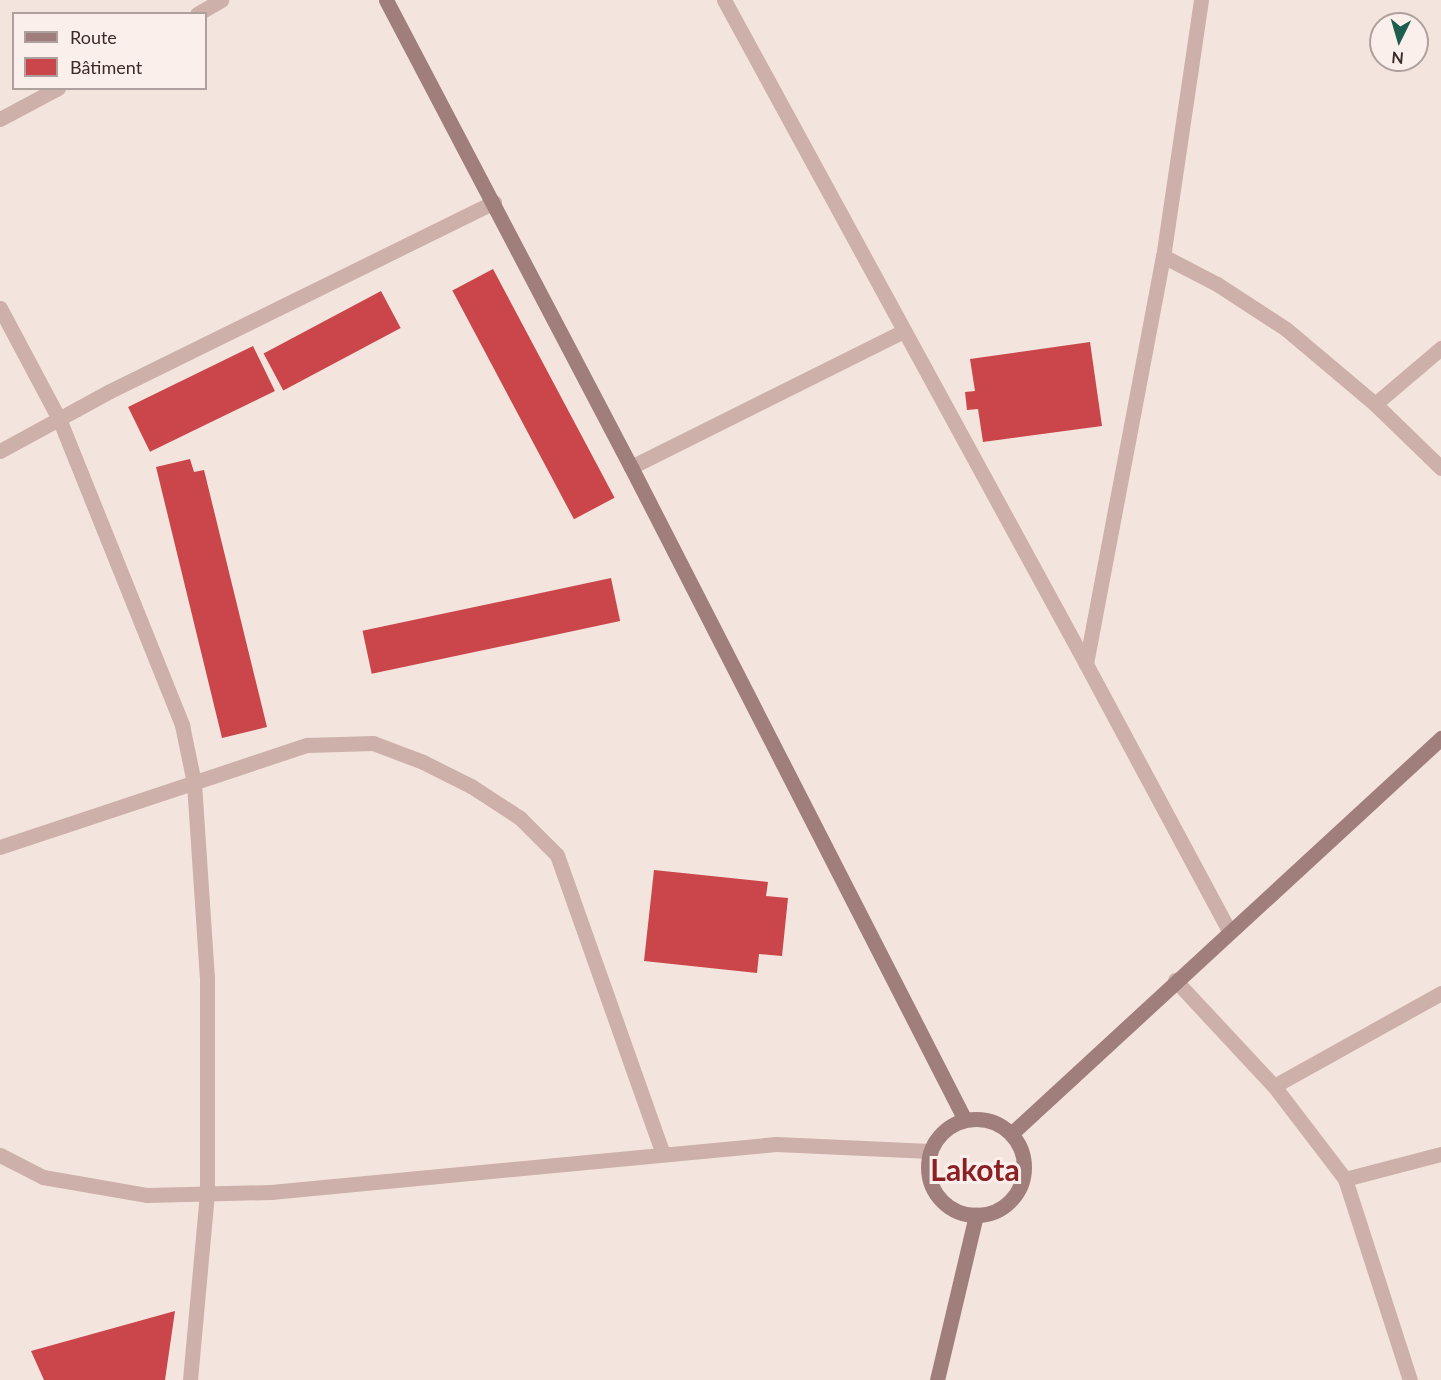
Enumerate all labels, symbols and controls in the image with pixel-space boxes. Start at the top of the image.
legend [12,12,207,90]
north arrow [1369,12,1429,72]
text: Route [70,26,117,48]
text: N [1391,48,1405,68]
text: Bâtiment [70,56,142,78]
district label: Lakota [930,1151,1020,1187]

